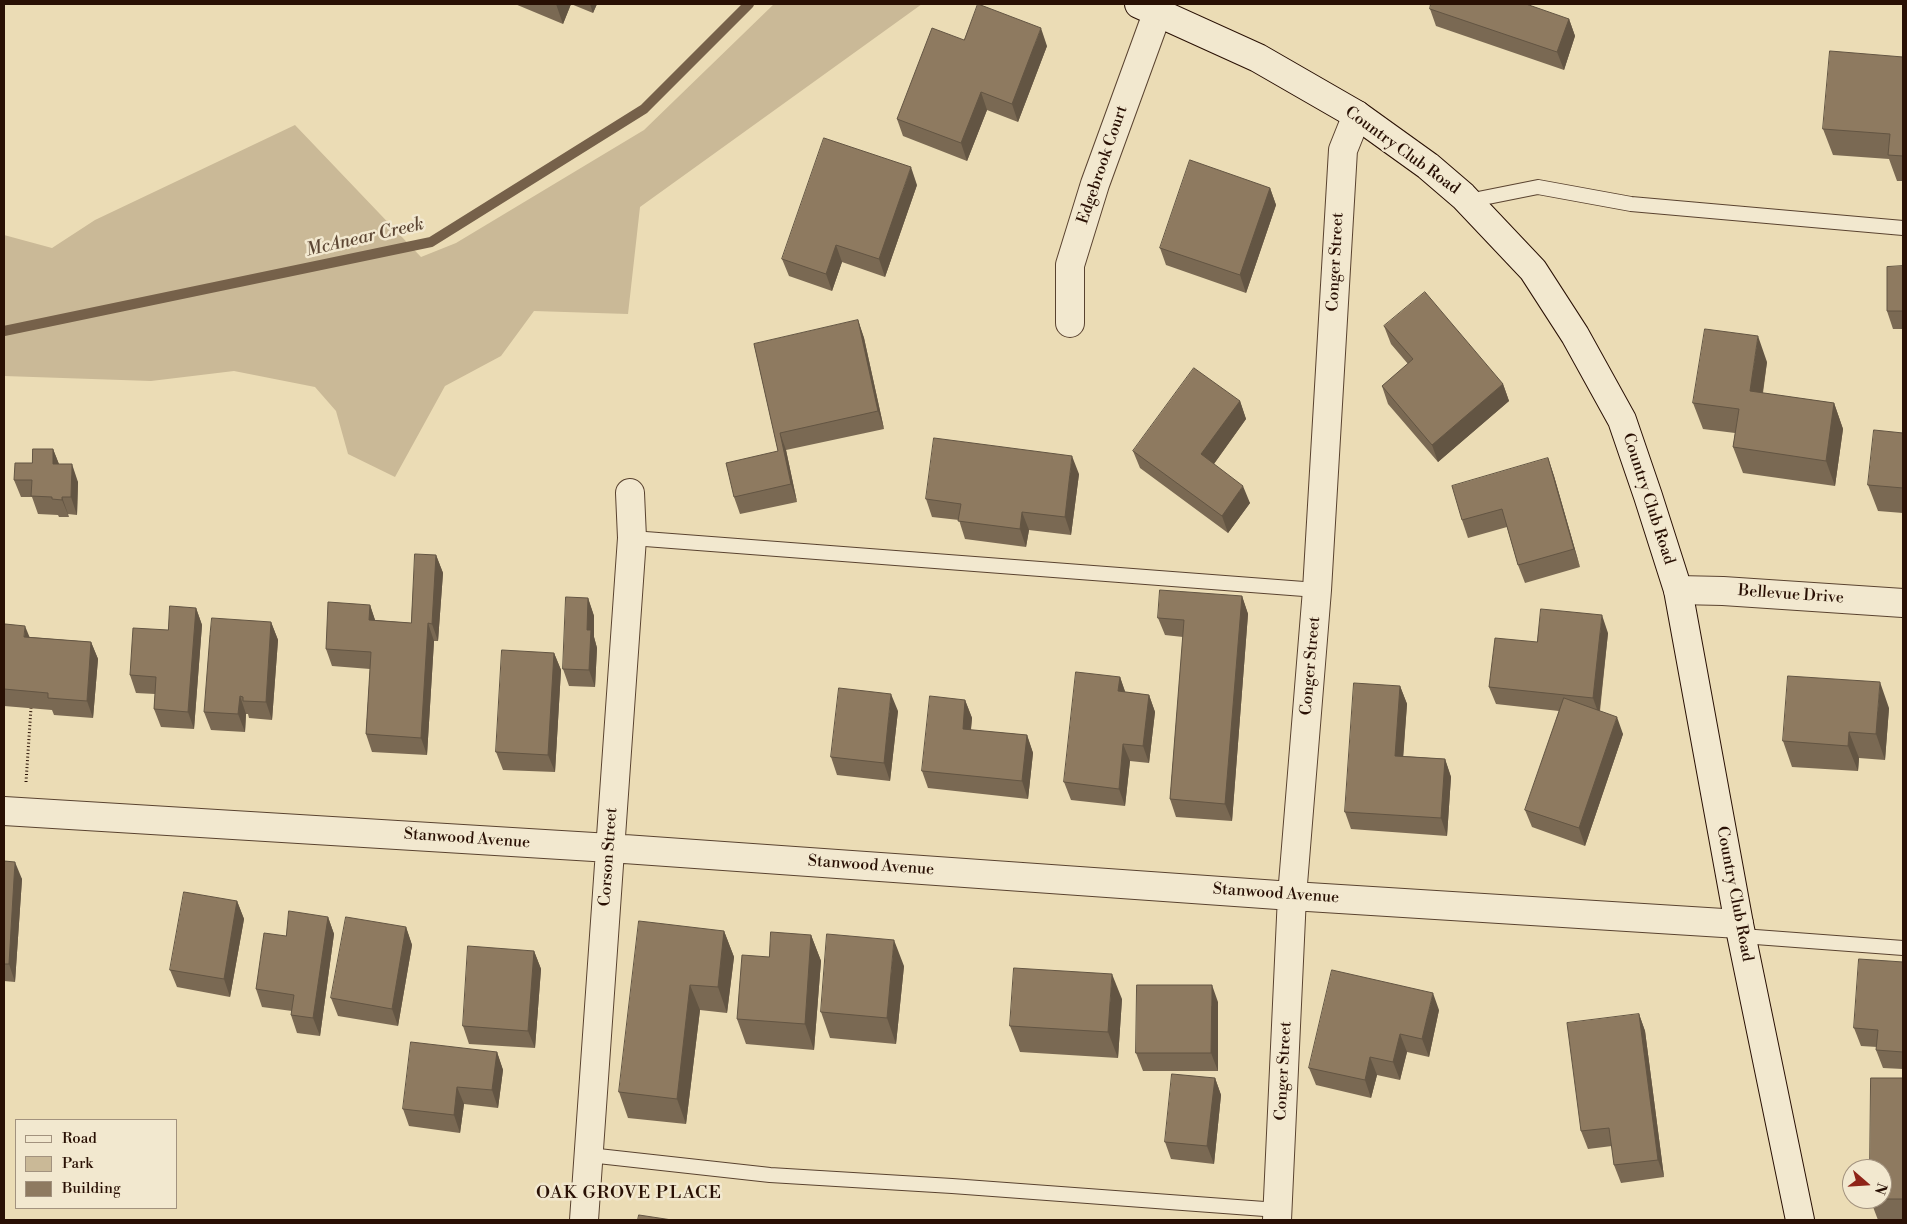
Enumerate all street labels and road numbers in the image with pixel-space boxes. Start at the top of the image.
street label: Edgebrook Court [1074,103,1132,227]
street label: Country Club Road [1341,103,1463,199]
street label: Conger Street [1324,212,1348,312]
street label: Country Club Road [1618,431,1678,567]
street label: Bellevue Drive [1737,582,1845,608]
street label: Conger Street [1297,616,1325,716]
street label: Corson Street [596,807,622,907]
street label: Stanwood Avenue [403,825,531,853]
street label: Country Club Road [1711,825,1757,963]
street label: Stanwood Avenue [807,852,935,880]
street label: Stanwood Avenue [1212,880,1340,908]
street label: Conger Street [1272,1021,1296,1121]

